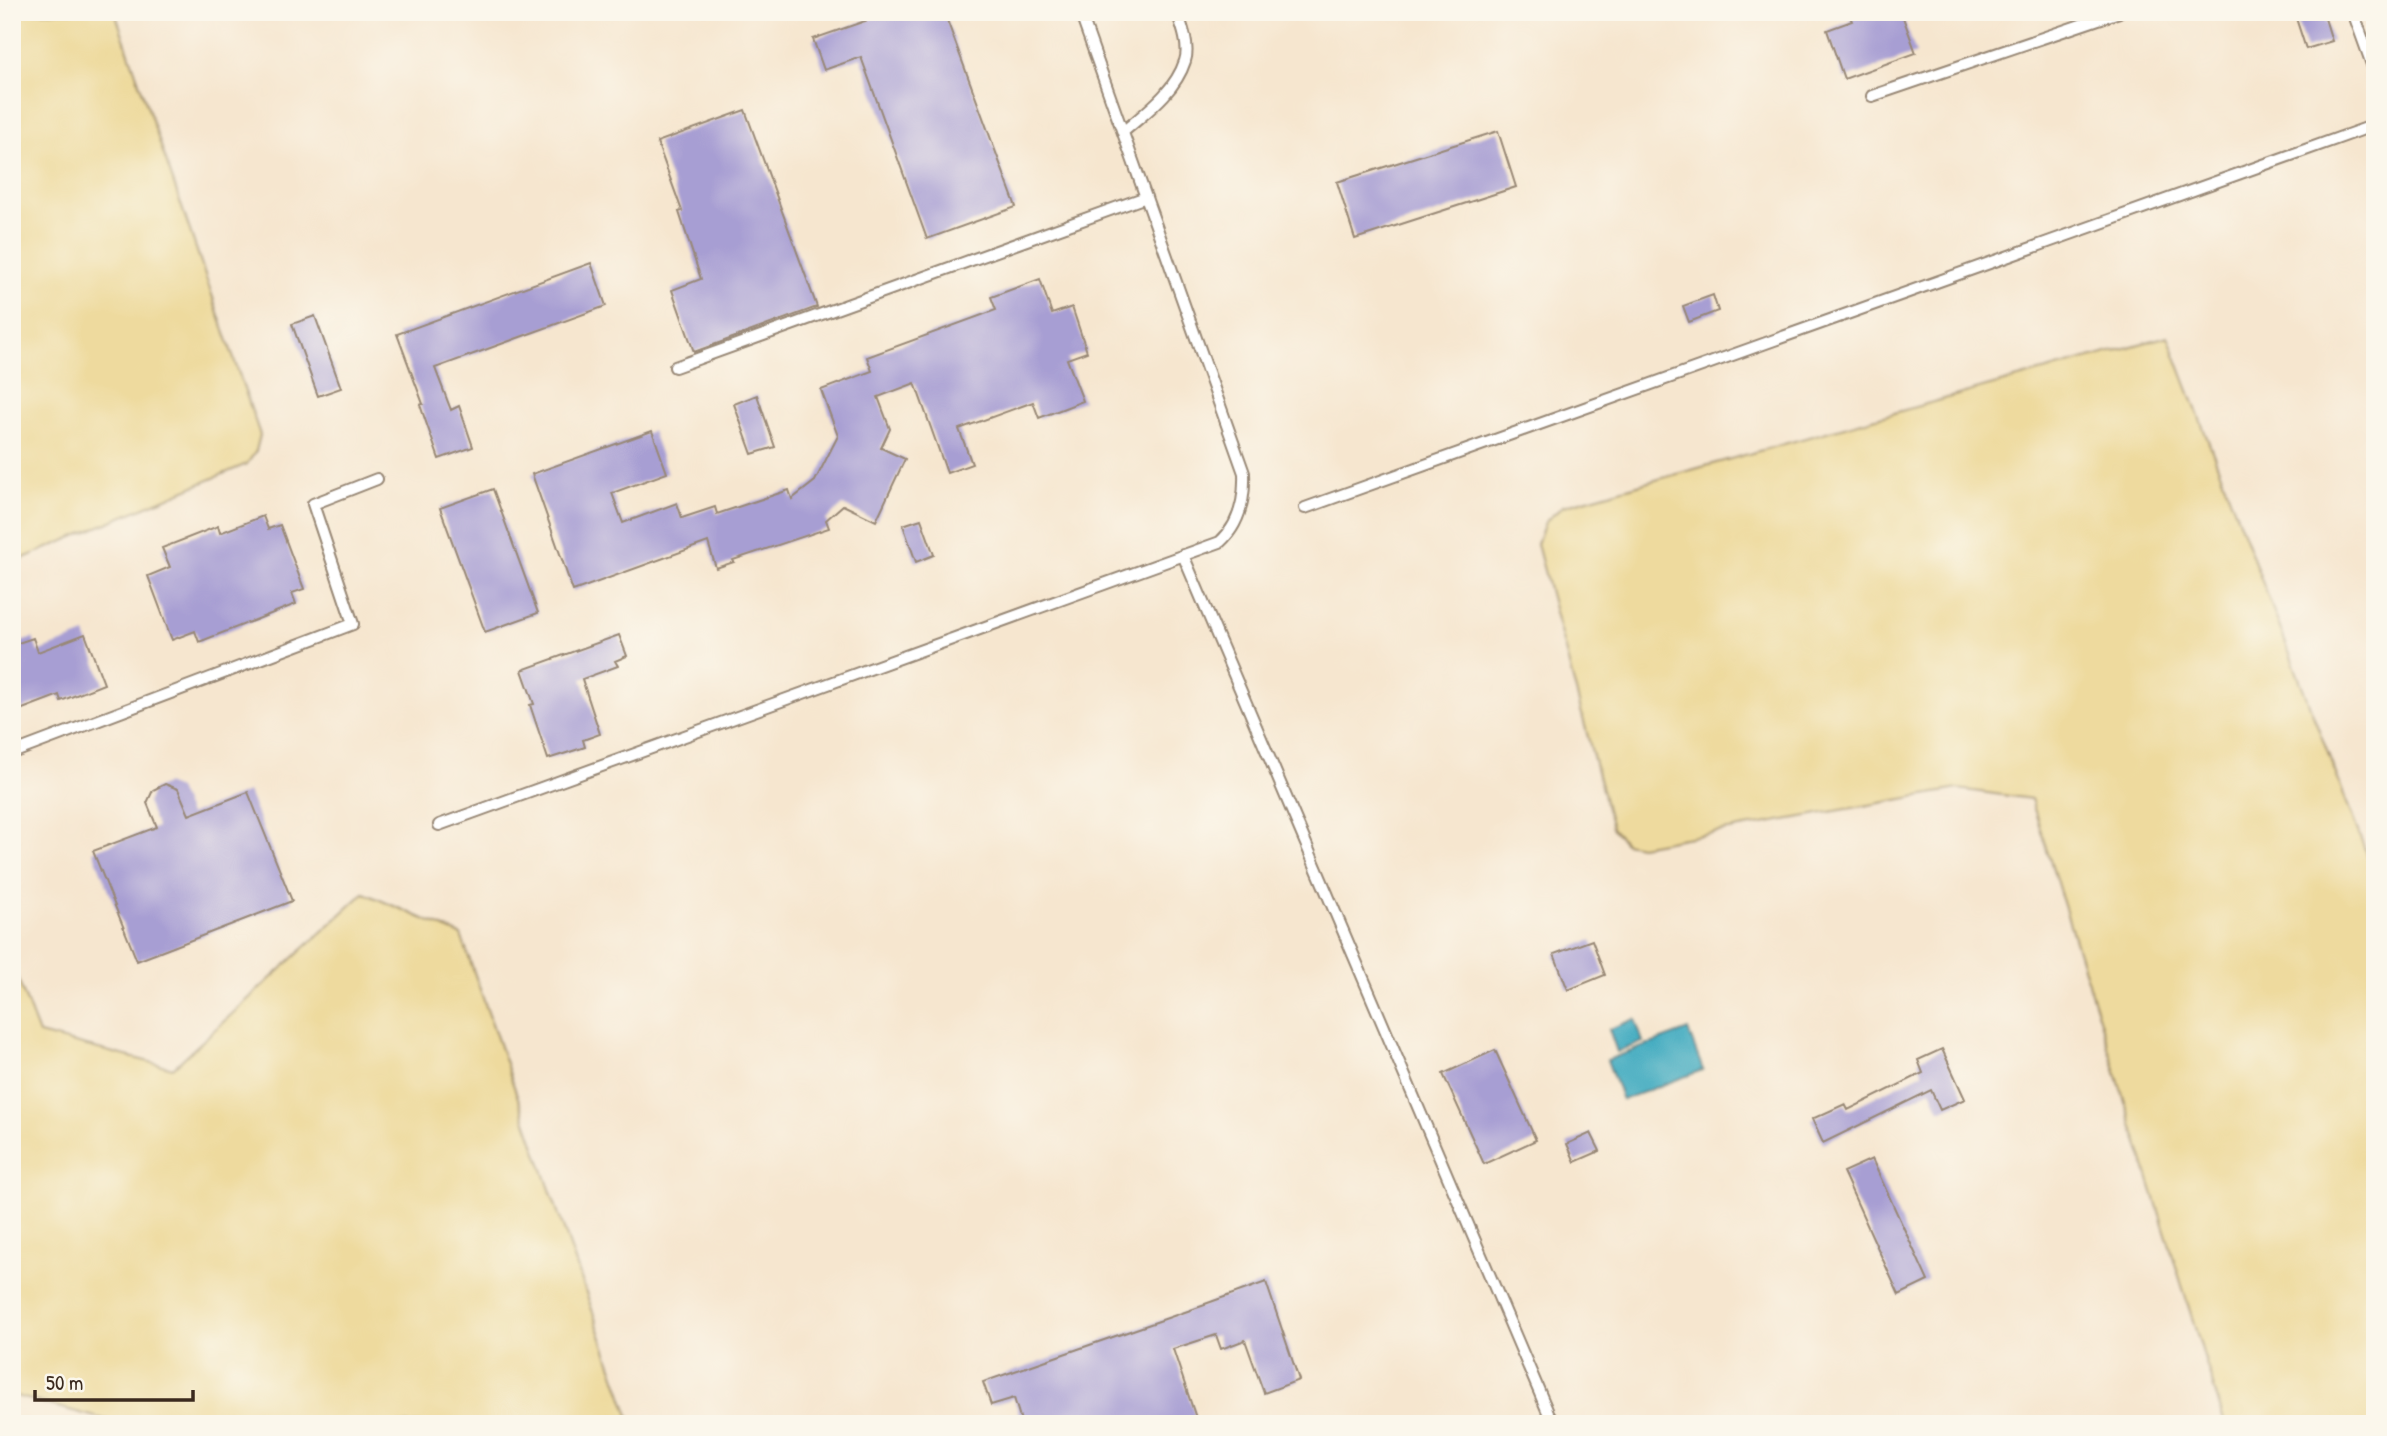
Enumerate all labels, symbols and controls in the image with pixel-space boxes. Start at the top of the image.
scale bar [35,1359,192,1403]
text: 50 m [46,1368,83,1397]

